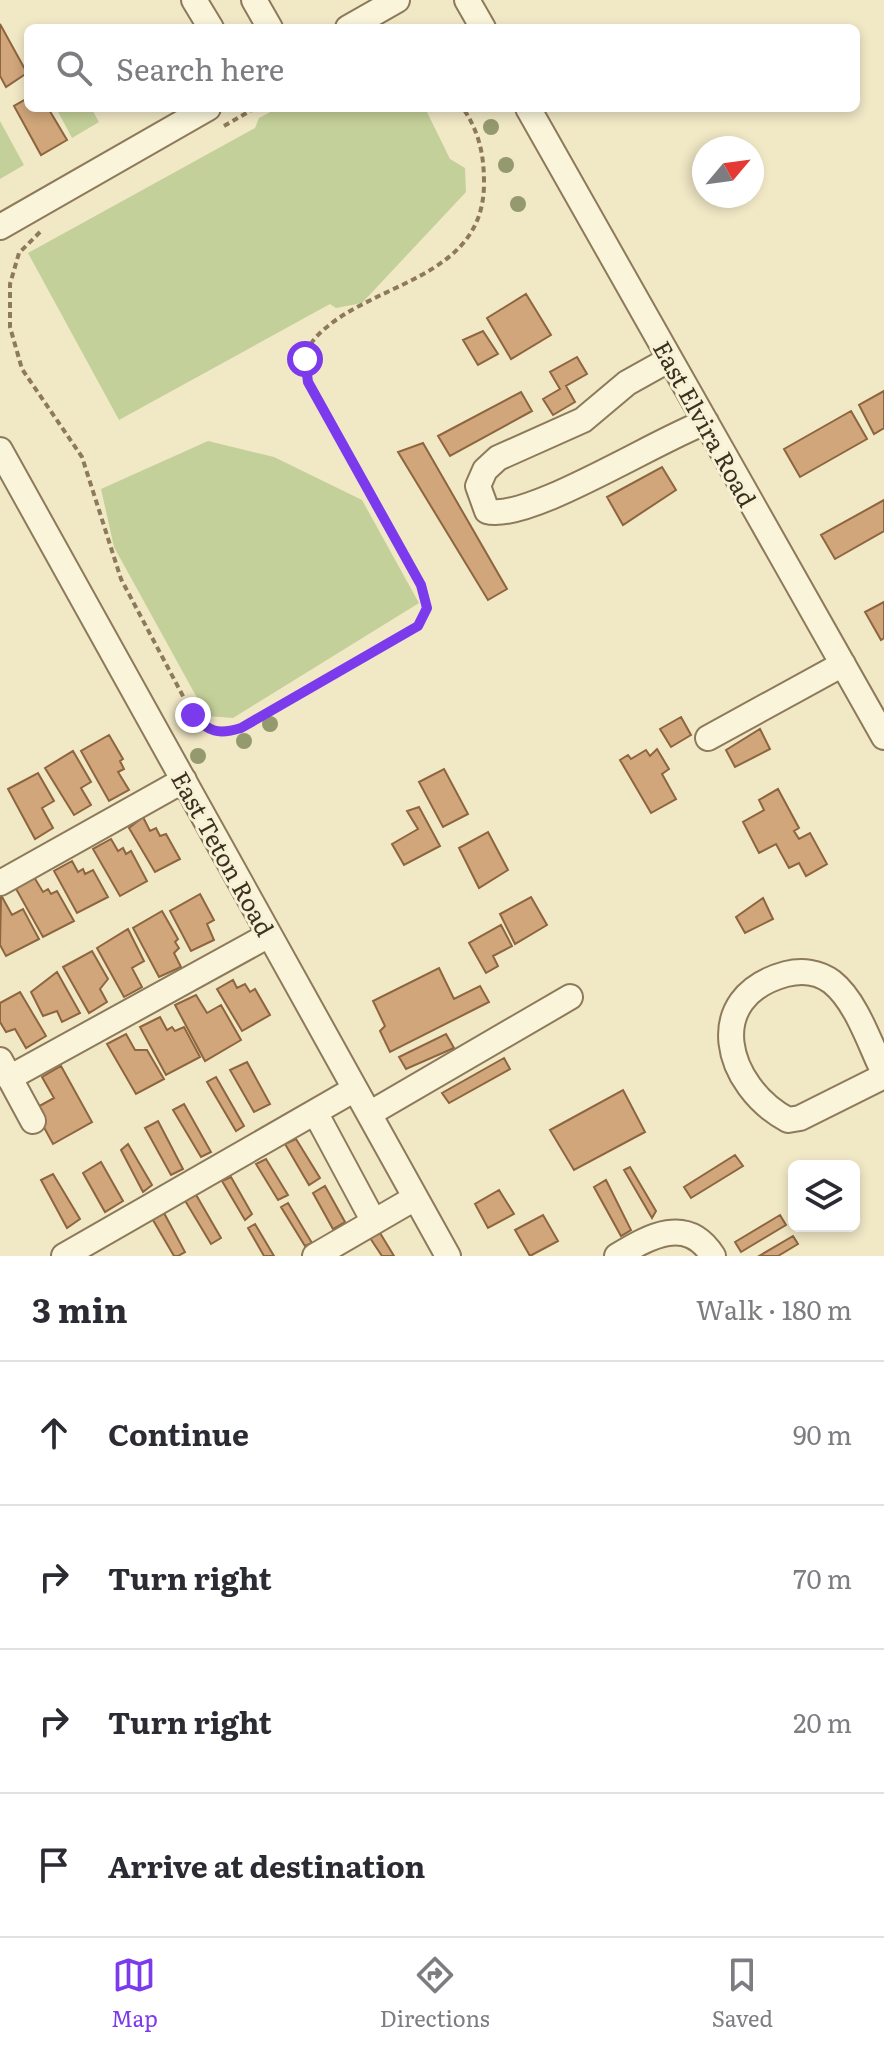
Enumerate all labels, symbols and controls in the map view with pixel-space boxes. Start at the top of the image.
search box [24,24,860,112]
icon: search [52,46,96,90]
text: Search here [116,46,284,90]
north arrow [692,136,764,208]
street label: East Elvira Road [646,334,766,513]
route start [287,341,323,377]
route end [175,697,211,733]
street label: East Teton Road [164,764,284,942]
map controls [788,1160,860,1232]
button: layers [788,1160,860,1232]
text: 3 min [32,1283,128,1333]
text: Walk · 180 m [696,1289,852,1328]
icon: ahead [32,1411,76,1455]
text: Continue [108,1411,249,1455]
text: 90 m [793,1414,852,1453]
icon: right [32,1555,76,1599]
text: Turn right [108,1555,272,1599]
text: 70 m [793,1558,852,1597]
icon: right [32,1699,76,1743]
text: Turn right [108,1699,272,1743]
text: 20 m [793,1702,852,1741]
icon: arrive [32,1843,76,1887]
text: Arrive at destination [108,1843,425,1887]
tab: Map [111,1953,158,2034]
tab: Directions [380,1953,490,2034]
tab: Saved [712,1953,773,2034]

